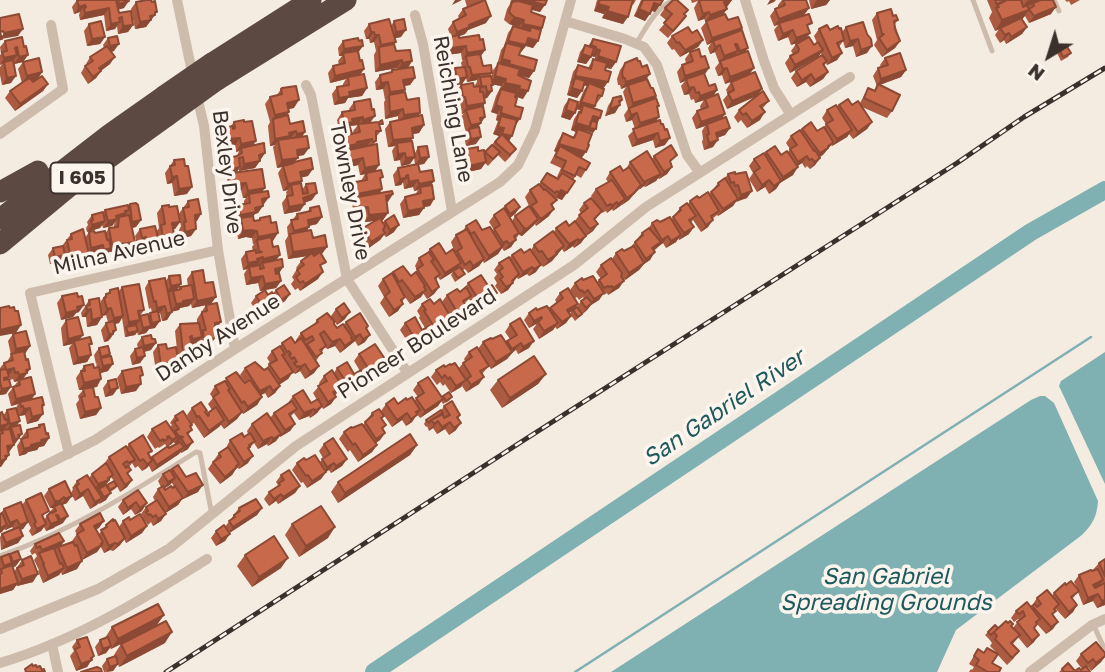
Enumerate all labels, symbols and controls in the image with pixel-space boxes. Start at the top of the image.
north arrow [1014,21,1084,91]
street label: Reichling Lane [428,34,478,184]
text: N [1023,59,1049,86]
street label: Bexley Drive [207,109,247,235]
street label: Townley Drive [324,120,376,262]
road number: I 605 [50,162,114,194]
street label: Milna Avenue [51,226,187,280]
street label: Pioneer Boulevard [333,283,501,405]
street label: Danby Avenue [151,288,285,388]
water label: San Gabriel River [638,344,810,472]
water label: San Gabriel Spreading Grounds [780,563,992,617]

